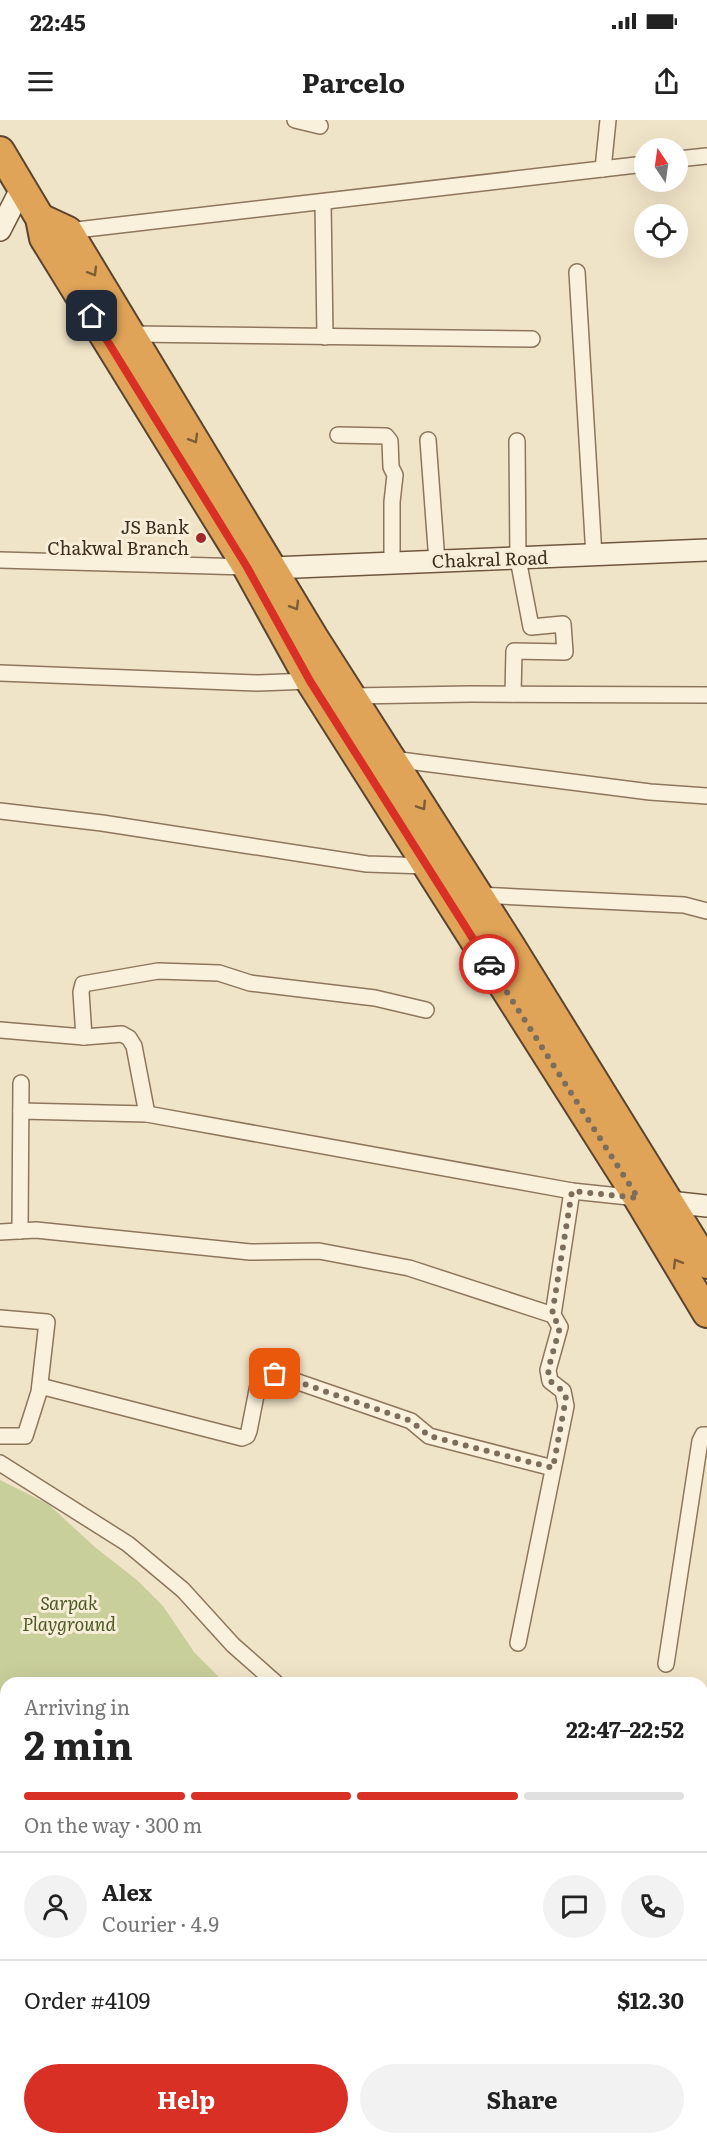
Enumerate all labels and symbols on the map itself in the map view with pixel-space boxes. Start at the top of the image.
north arrow [634,138,688,192]
one-way arrow [86,266,98,276]
pin [66,290,117,341]
one-way arrow [187,433,199,443]
place label: JS Bank Chakwal Branch [47,513,190,561]
marker: JS Bank Chakwal Branch [194,531,208,545]
street label: Chakral Road [431,543,549,574]
one-way arrow [287,600,299,610]
one-way arrow [414,800,426,810]
courier [459,934,519,994]
one-way arrow [673,1259,684,1269]
pin [249,1348,300,1399]
park label: Sarpak Playground [22,1589,116,1637]

